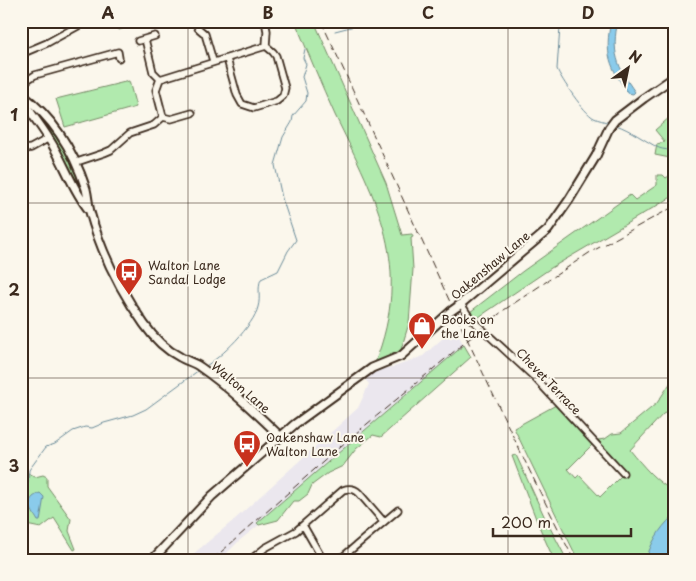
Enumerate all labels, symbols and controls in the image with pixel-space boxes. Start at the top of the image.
text: A [102,0,115,24]
text: B [263,0,274,24]
text: C [422,0,434,24]
text: D [582,0,594,24]
north arrow [604,42,654,92]
text: N [625,45,646,69]
text: 1 [10,102,18,126]
street label: Oakenshaw Lane [447,226,534,304]
place label: Walton Lane Sandal Lodge [148,256,226,288]
bus stop icon: Walton Lane Sandal Lodge [114,257,144,296]
text: 2 [8,277,20,301]
place label: Books on the Lane [441,310,494,342]
shop icon: Books on the Lane [407,311,437,350]
street label: Chevet Terrace [512,344,586,418]
street label: Walton Lane [208,357,275,417]
place label: Oakenshaw Lane Walton Lane [266,428,365,460]
bus stop icon: Oakenshaw Lane Walton Lane [232,429,262,468]
text: 3 [9,453,19,477]
scale bar [493,506,631,538]
text: 200 m [501,510,551,533]

